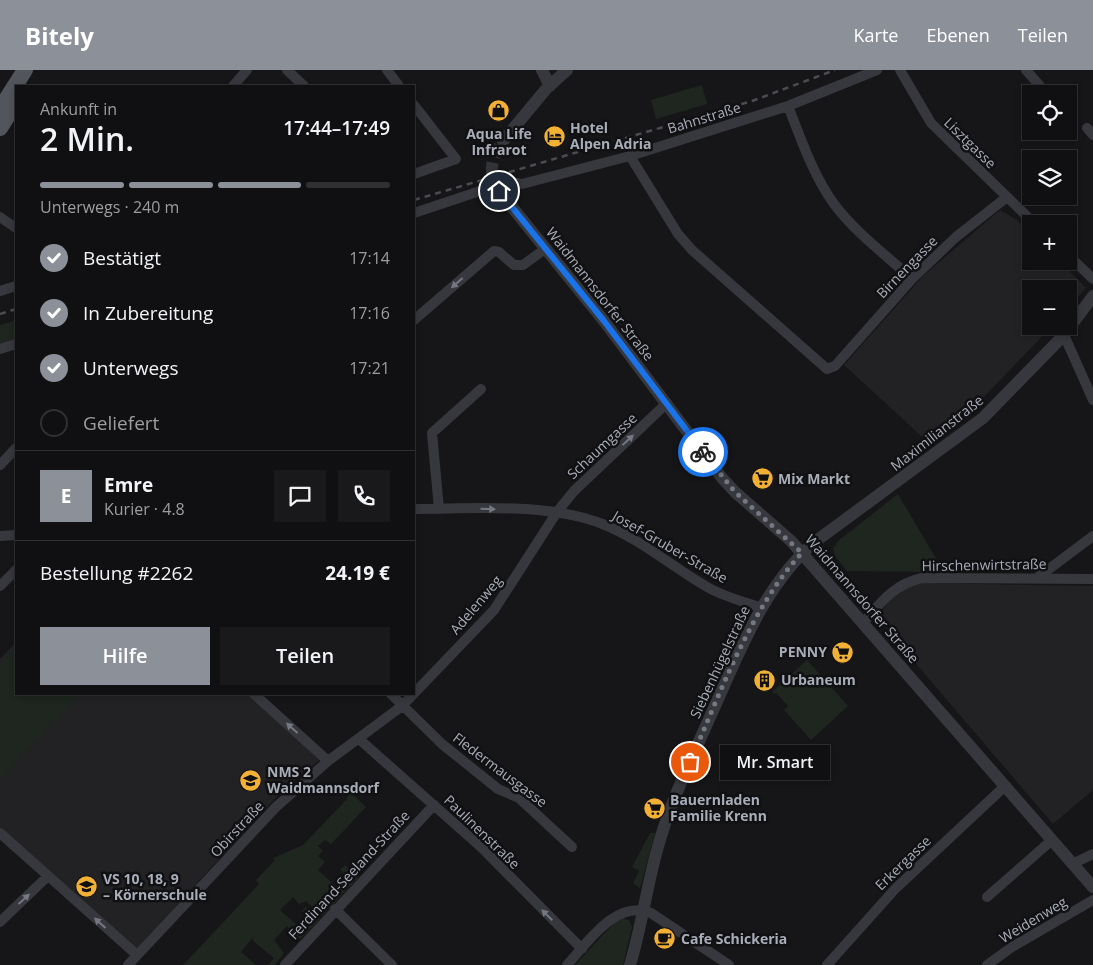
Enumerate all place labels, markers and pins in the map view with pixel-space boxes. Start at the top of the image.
shop icon: Aqua Life Infrarot [487,99,511,123]
place label: Hotel Alpen Adria [570,118,652,153]
place label: Aqua Life Infrarot [466,124,532,159]
hotel icon: Hotel Alpen Adria [542,124,566,148]
pin [478,170,520,212]
supermarket icon: Mix Markt [750,467,774,491]
place label: Mix Markt [778,469,850,488]
supermarket icon: PENNY [831,640,855,664]
place label: PENNY [779,642,827,661]
building icon: Urbaneum [753,668,777,692]
place label: Urbaneum [781,670,856,689]
pin [669,741,711,783]
callout: Mr. Smart [720,744,830,780]
place label: NMS 2 Waidmannsdorf [267,762,381,797]
school or university icon: NMS 2 Waidmannsdorf [239,768,263,792]
place label: Bauernladen Familie Krenn [670,790,767,825]
supermarket icon: Bauernladen Familie Krenn [642,796,666,820]
place label: VS 10, 18, 9 – Körnerschule [103,869,207,904]
school or university icon: VS 10, 18, 9 – Körnerschule [75,875,99,899]
cafe icon: Cafe Schickeria [653,927,677,951]
place label: Cafe Schickeria [681,929,787,948]

